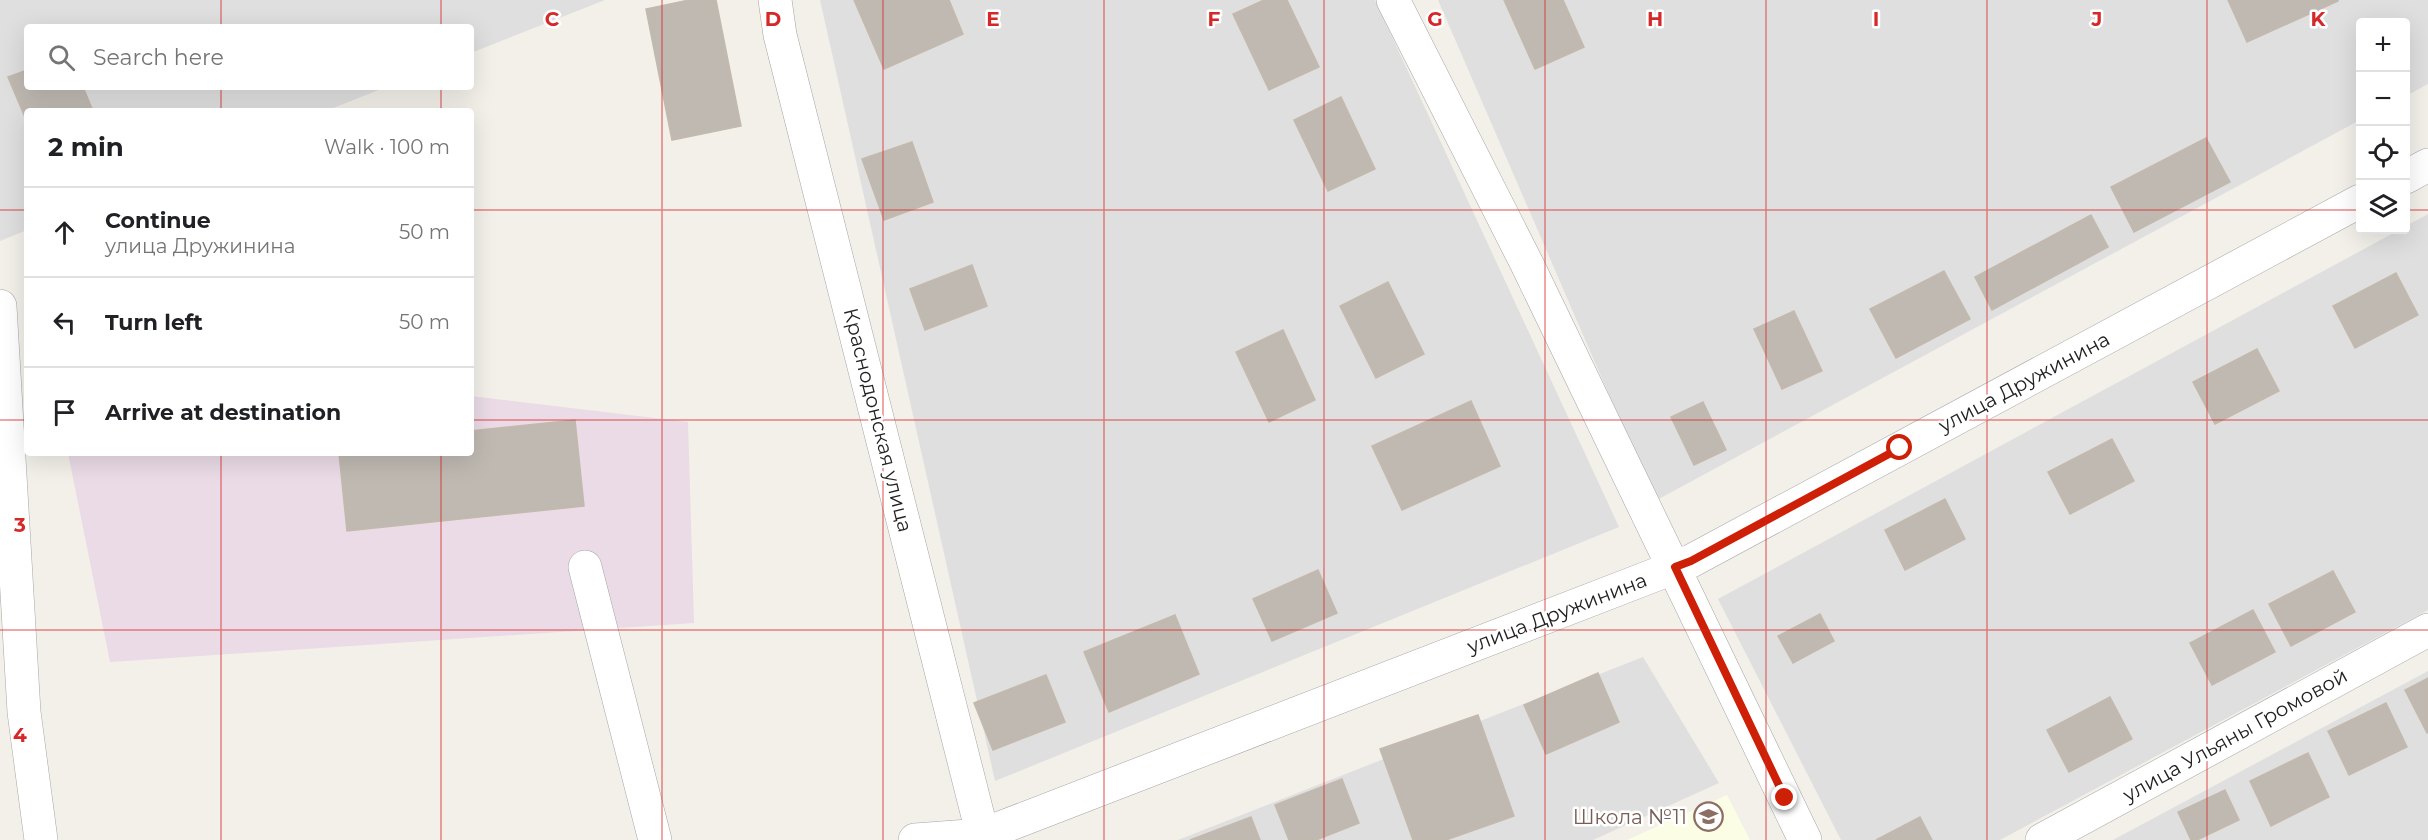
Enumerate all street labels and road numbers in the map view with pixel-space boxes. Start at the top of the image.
street label: Краснодонская улица [839,306,917,534]
street label: улица Дружинина [1933,327,2114,438]
street label: улица Дружинина [1463,568,1650,659]
street label: улица Ульяны Громовой [2118,663,2351,807]

